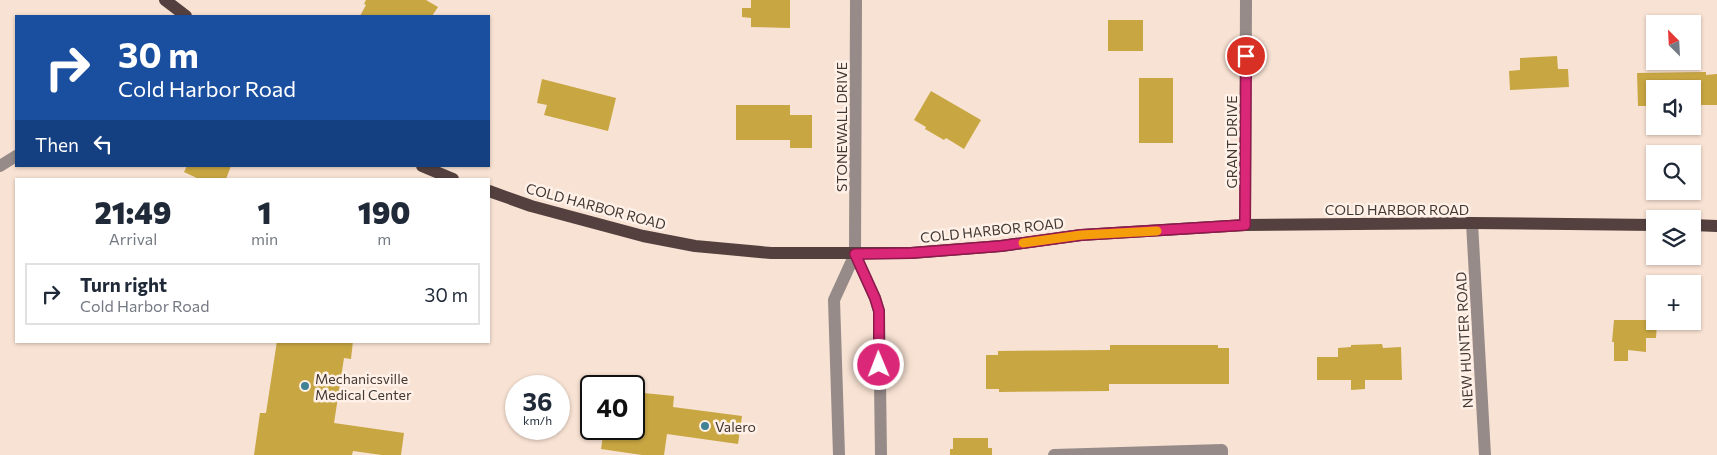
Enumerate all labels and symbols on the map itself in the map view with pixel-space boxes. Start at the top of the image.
north arrow [1646,15,1701,70]
pin [1225,35,1267,77]
street label: STONEWALL DRIVE [833,62,850,192]
street label: GRANT DRIVE [1223,95,1240,189]
street label: COLD HARBOR ROAD [524,179,668,233]
street label: COLD HARBOR ROAD [1325,201,1469,218]
street label: COLD HARBOR ROAD [919,214,1065,246]
street label: NEW HUNTER ROAD [1452,271,1476,409]
position arrow [852,338,904,390]
place label: Mechanicsville Medical Center [315,370,412,403]
speed limit sign: 40 [580,375,645,440]
marker: Mechanicsville Medical Center [299,380,311,392]
place label: Valero [715,418,756,435]
marker: Valero [699,420,711,432]

